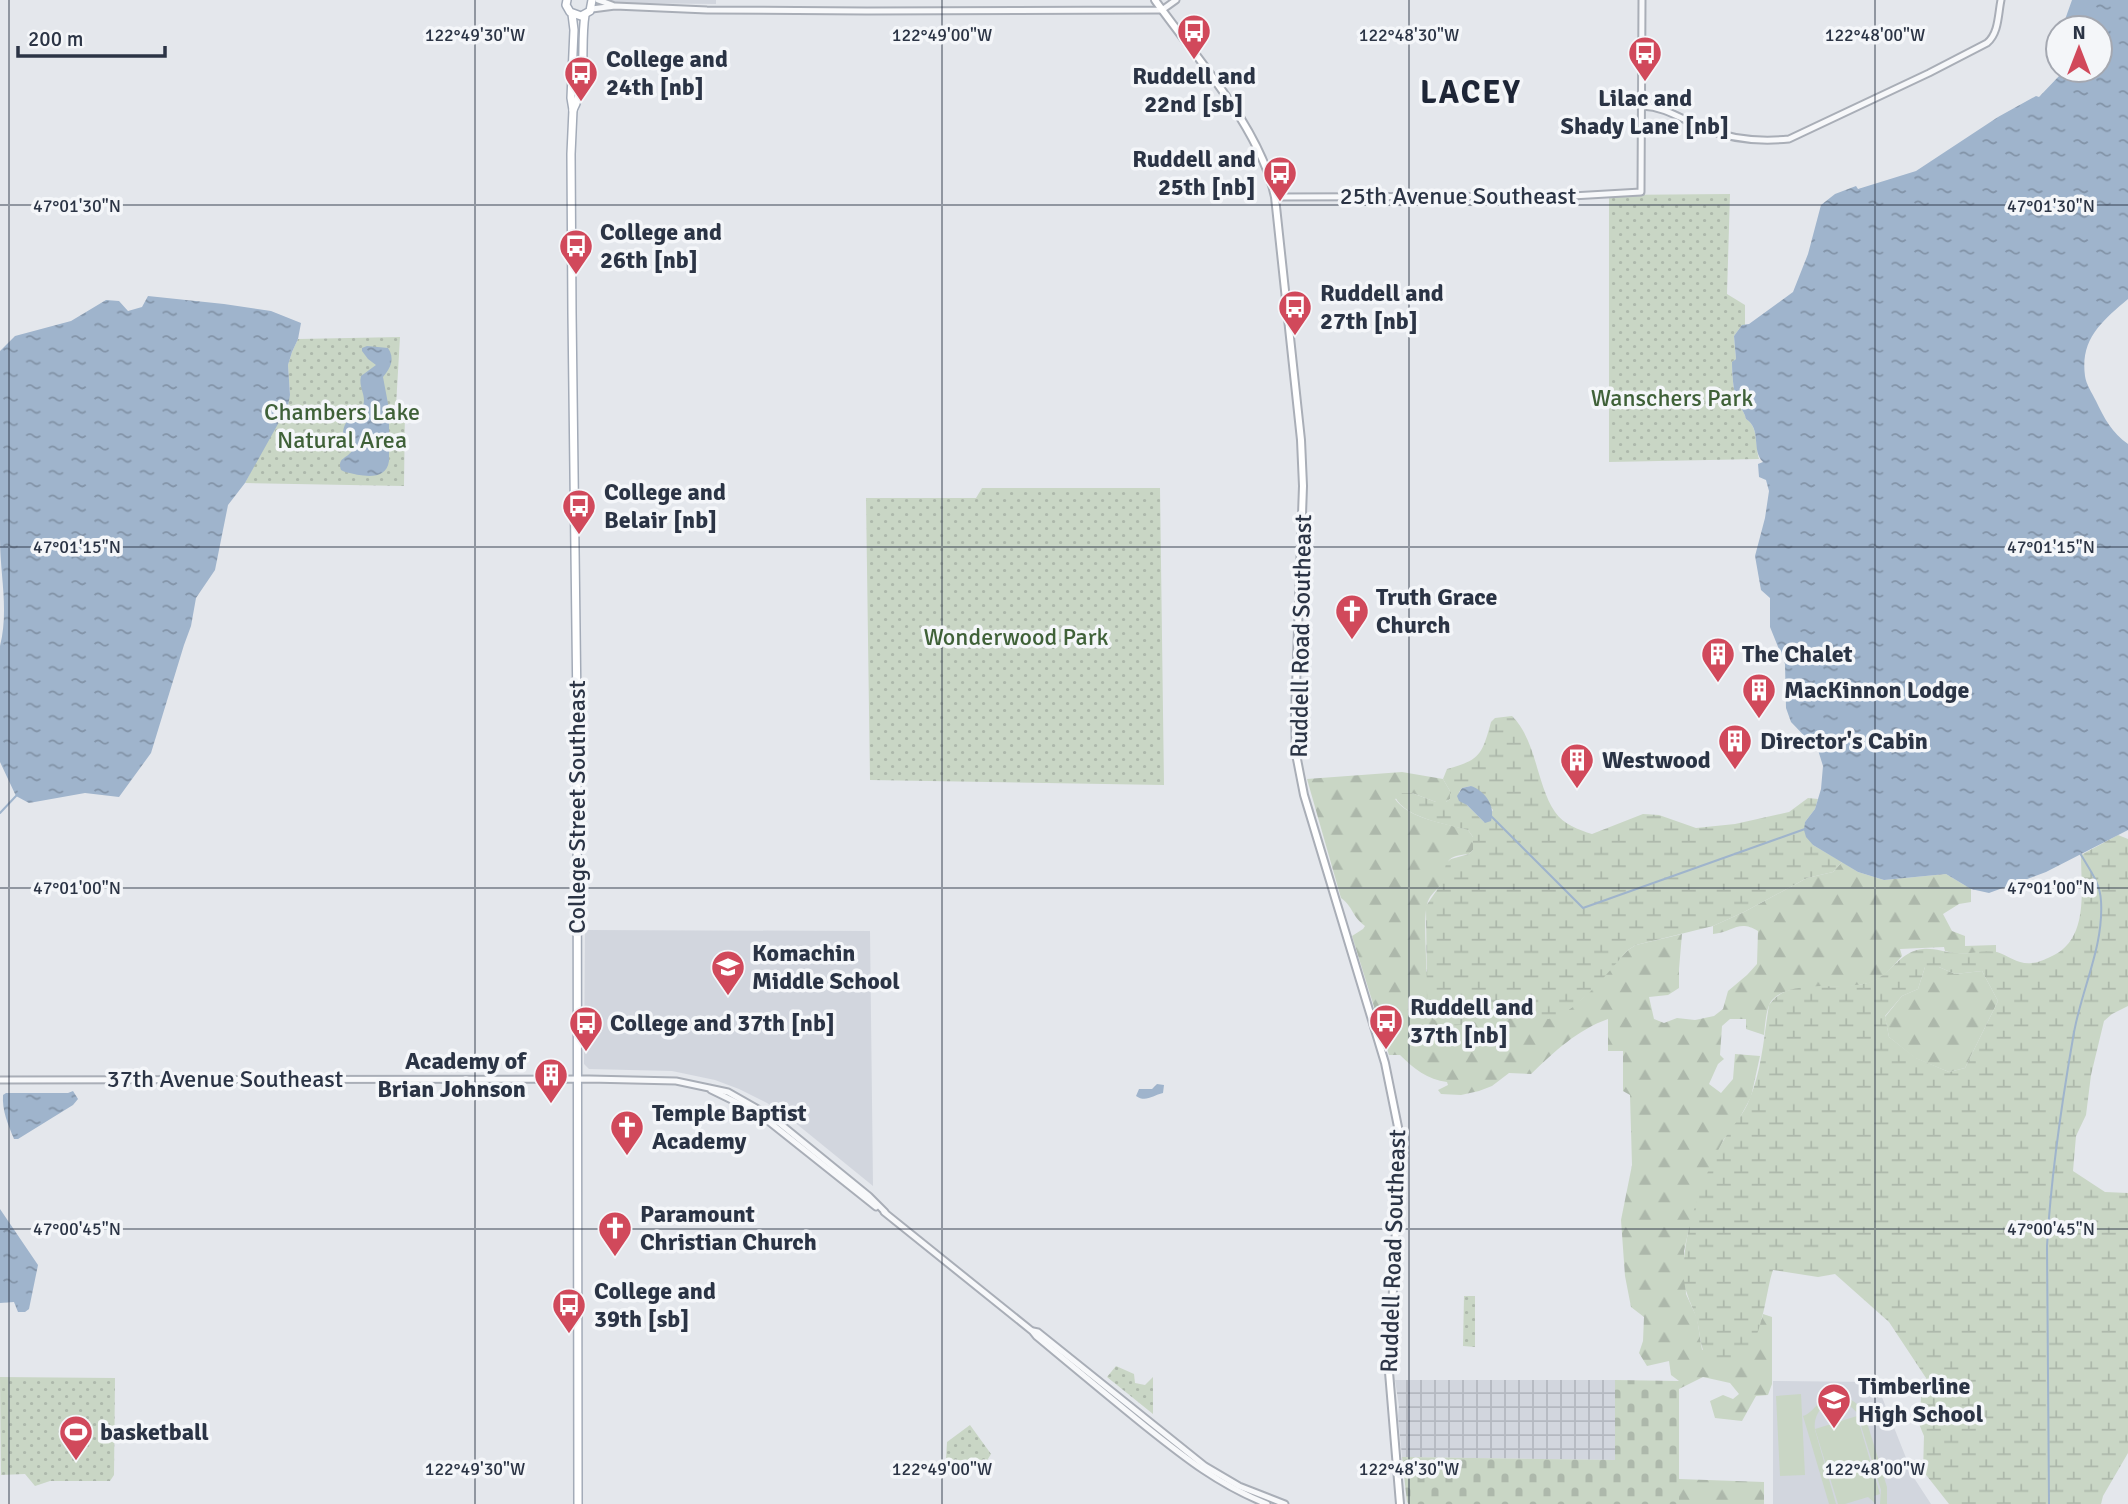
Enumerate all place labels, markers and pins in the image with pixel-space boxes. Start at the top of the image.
bus stop icon: Ruddell and 22nd [sb] [1175,12,1213,61]
bus stop icon: Lilac and Shady Lane [nb] [1626,34,1664,83]
place label: College and 24th [nb] [606,44,728,102]
bus stop icon: College and 24th [nb] [562,54,600,103]
place label: Ruddell and 22nd [sb] [1132,61,1256,119]
place label: Lilac and Shady Lane [nb] [1561,83,1729,141]
place label: Ruddell and 25th [nb] [1132,144,1256,202]
bus stop icon: Ruddell and 25th [nb] [1261,154,1299,203]
place label: College and 26th [nb] [600,217,722,275]
bus stop icon: College and 26th [nb] [557,227,595,276]
place label: Ruddell and 27th [nb] [1320,278,1444,336]
bus stop icon: Ruddell and 27th [nb] [1276,288,1314,337]
place label: College and Belair [nb] [604,477,726,535]
bus stop icon: College and Belair [nb] [560,487,598,536]
place label: Truth Grace Church [1376,582,1498,640]
church icon: Truth Grace Church [1333,592,1371,641]
building icon: The Chalet [1699,635,1737,684]
place label: The Chalet [1742,639,1853,669]
building icon: MacKinnon Lodge [1740,671,1778,720]
place label: MacKinnon Lodge [1784,675,1969,705]
building icon: Director's Cabin [1716,722,1754,771]
place label: Director's Cabin [1760,726,1928,756]
building icon: Westwood [1558,741,1596,790]
place label: Westwood [1602,745,1711,775]
place label: Komachin Middle School [752,938,900,996]
school or university icon: Komachin Middle School [709,948,747,997]
place label: Ruddell and 37th [nb] [1410,992,1534,1050]
bus stop icon: Ruddell and 37th [nb] [1367,1002,1405,1051]
bus stop icon: College and 37th [nb] [567,1004,605,1053]
place label: College and 37th [nb] [610,1008,835,1038]
place label: Academy of Brian Johnson [377,1046,527,1104]
building icon: Academy of Brian Johnson [532,1056,570,1105]
place label: Temple Baptist Academy [652,1098,807,1156]
church icon: Temple Baptist Academy [608,1108,646,1157]
place label: Paramount Christian Church [640,1199,817,1257]
church icon: Paramount Christian Church [596,1209,634,1258]
place label: College and 39th [sb] [594,1276,716,1334]
bus stop icon: College and 39th [sb] [550,1286,588,1335]
place label: Timberline High School [1858,1371,1984,1429]
school or university icon: Timberline High School [1815,1381,1853,1430]
sports icon: basketball [57,1413,95,1462]
place label: basketball [100,1417,209,1447]

